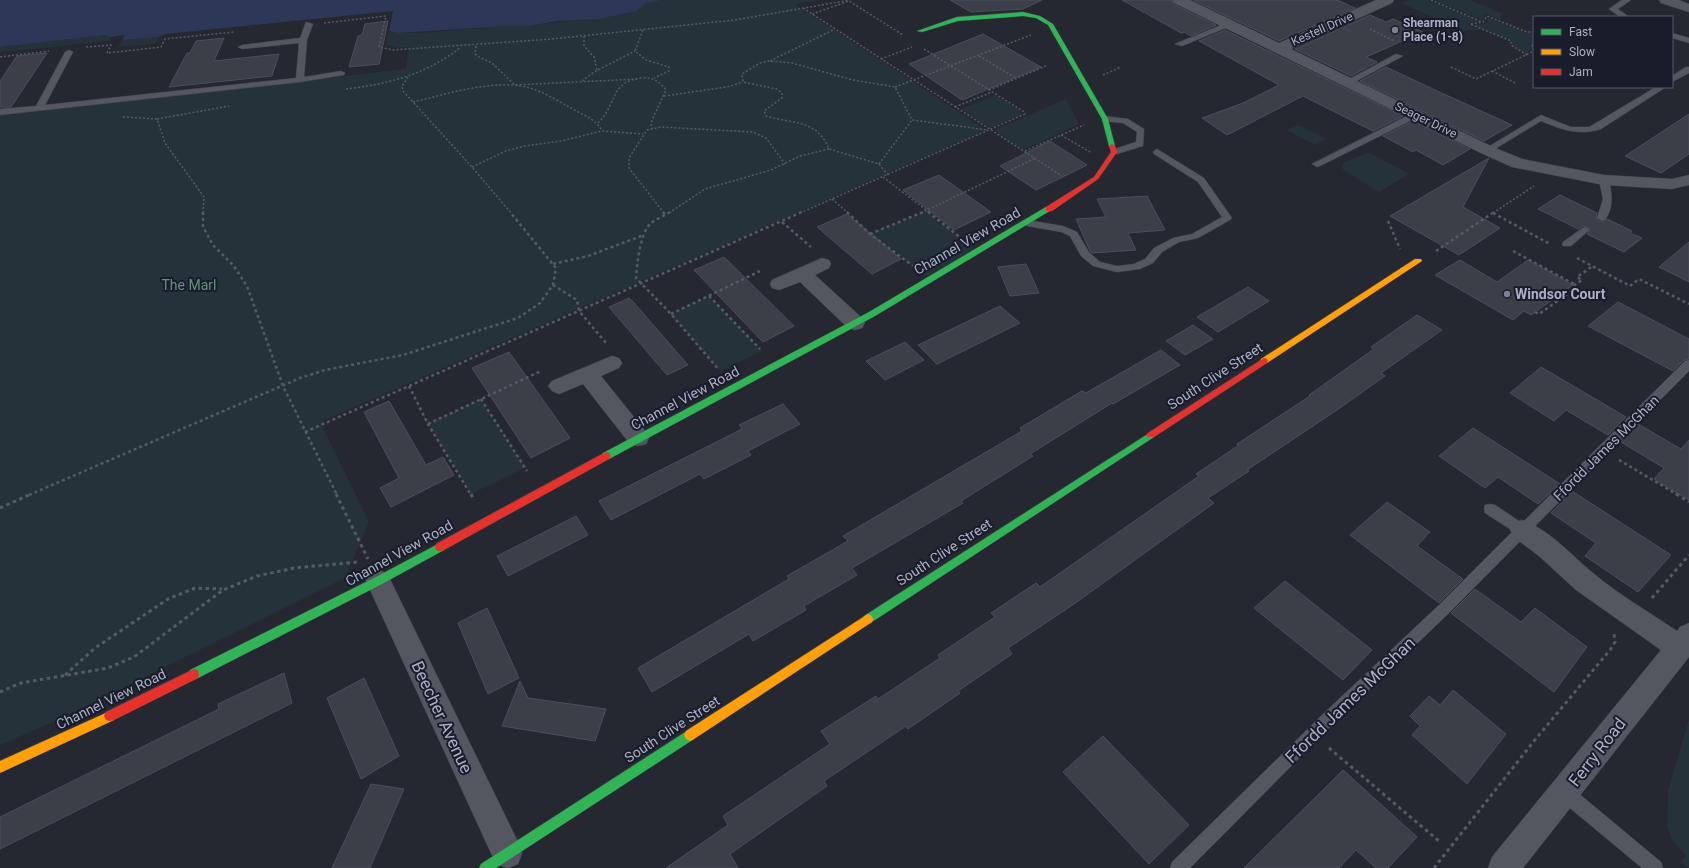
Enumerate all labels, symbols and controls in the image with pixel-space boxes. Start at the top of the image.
street label: Kestell Drive [1289,9,1355,49]
place label: Shearman Place (1-8) [1403,16,1463,44]
legend [1533,16,1673,88]
marker: Shearman Place (1-8) [1390,25,1400,35]
text: Fast [1569,25,1592,39]
text: Slow [1569,45,1595,59]
text: Jam [1569,65,1593,79]
street label: Seager Drive [1393,99,1459,141]
street label: Channel View Road [911,204,1023,278]
park label: The Marl [162,277,216,293]
place label: Windsor Court [1515,286,1606,302]
marker: Windsor Court [1502,289,1512,299]
street label: South Clive Street [1164,339,1266,413]
street label: Channel View Road [628,363,742,433]
street label: Ffordd James McGhan [1550,392,1662,504]
street label: South Clive Street [893,515,995,589]
street label: Channel View Road [343,517,455,589]
street label: Ffordd James McGhan [1281,633,1419,767]
street label: Beecher Avenue [407,658,477,776]
street label: Channel View Road [54,665,168,733]
street label: South Clive Street [621,692,723,766]
street label: Ferry Road [1564,714,1630,790]

